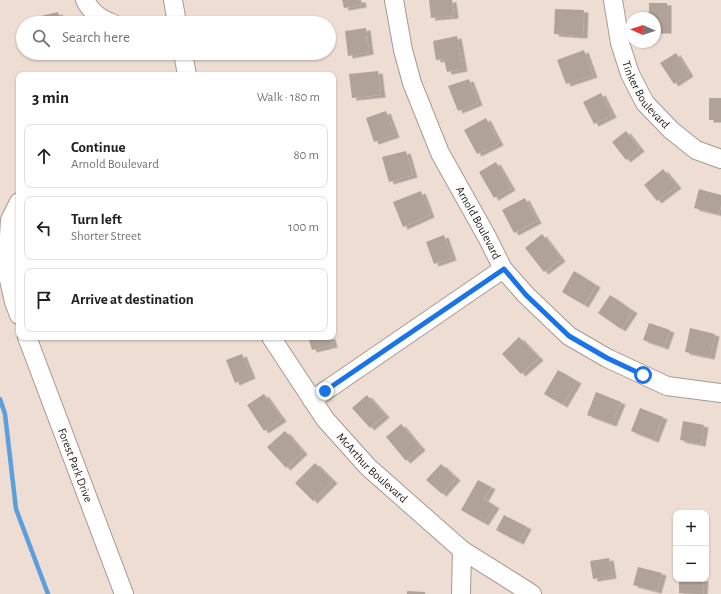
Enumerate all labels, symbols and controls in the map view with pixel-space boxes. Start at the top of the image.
north arrow [625,12,661,48]
search box [16,16,336,60]
icon: search [30,27,52,49]
text: Search here [62,30,130,45]
street label: Tinker Boulevard [620,59,672,131]
text: 3 min [32,89,69,106]
text: Walk · 180 m [257,91,320,104]
text: Continue [71,140,126,155]
icon: ahead [33,145,55,167]
text: 80 m [293,149,319,162]
text: Arnold Boulevard [71,158,159,171]
street label: Arnold Boulevard [454,184,503,261]
text: Turn left [71,212,122,227]
icon: left [33,217,55,239]
text: 100 m [288,221,319,234]
text: Shorter Street [71,230,141,243]
icon: arrive [33,289,55,311]
text: Arrive at destination [71,292,194,307]
route start [634,366,652,384]
route end [316,382,334,400]
street label: Forest Park Drive [56,427,95,504]
street label: McArthur Boulevard [334,431,410,505]
map controls [673,510,709,582]
button: + [673,510,709,546]
button: − [673,546,709,582]

